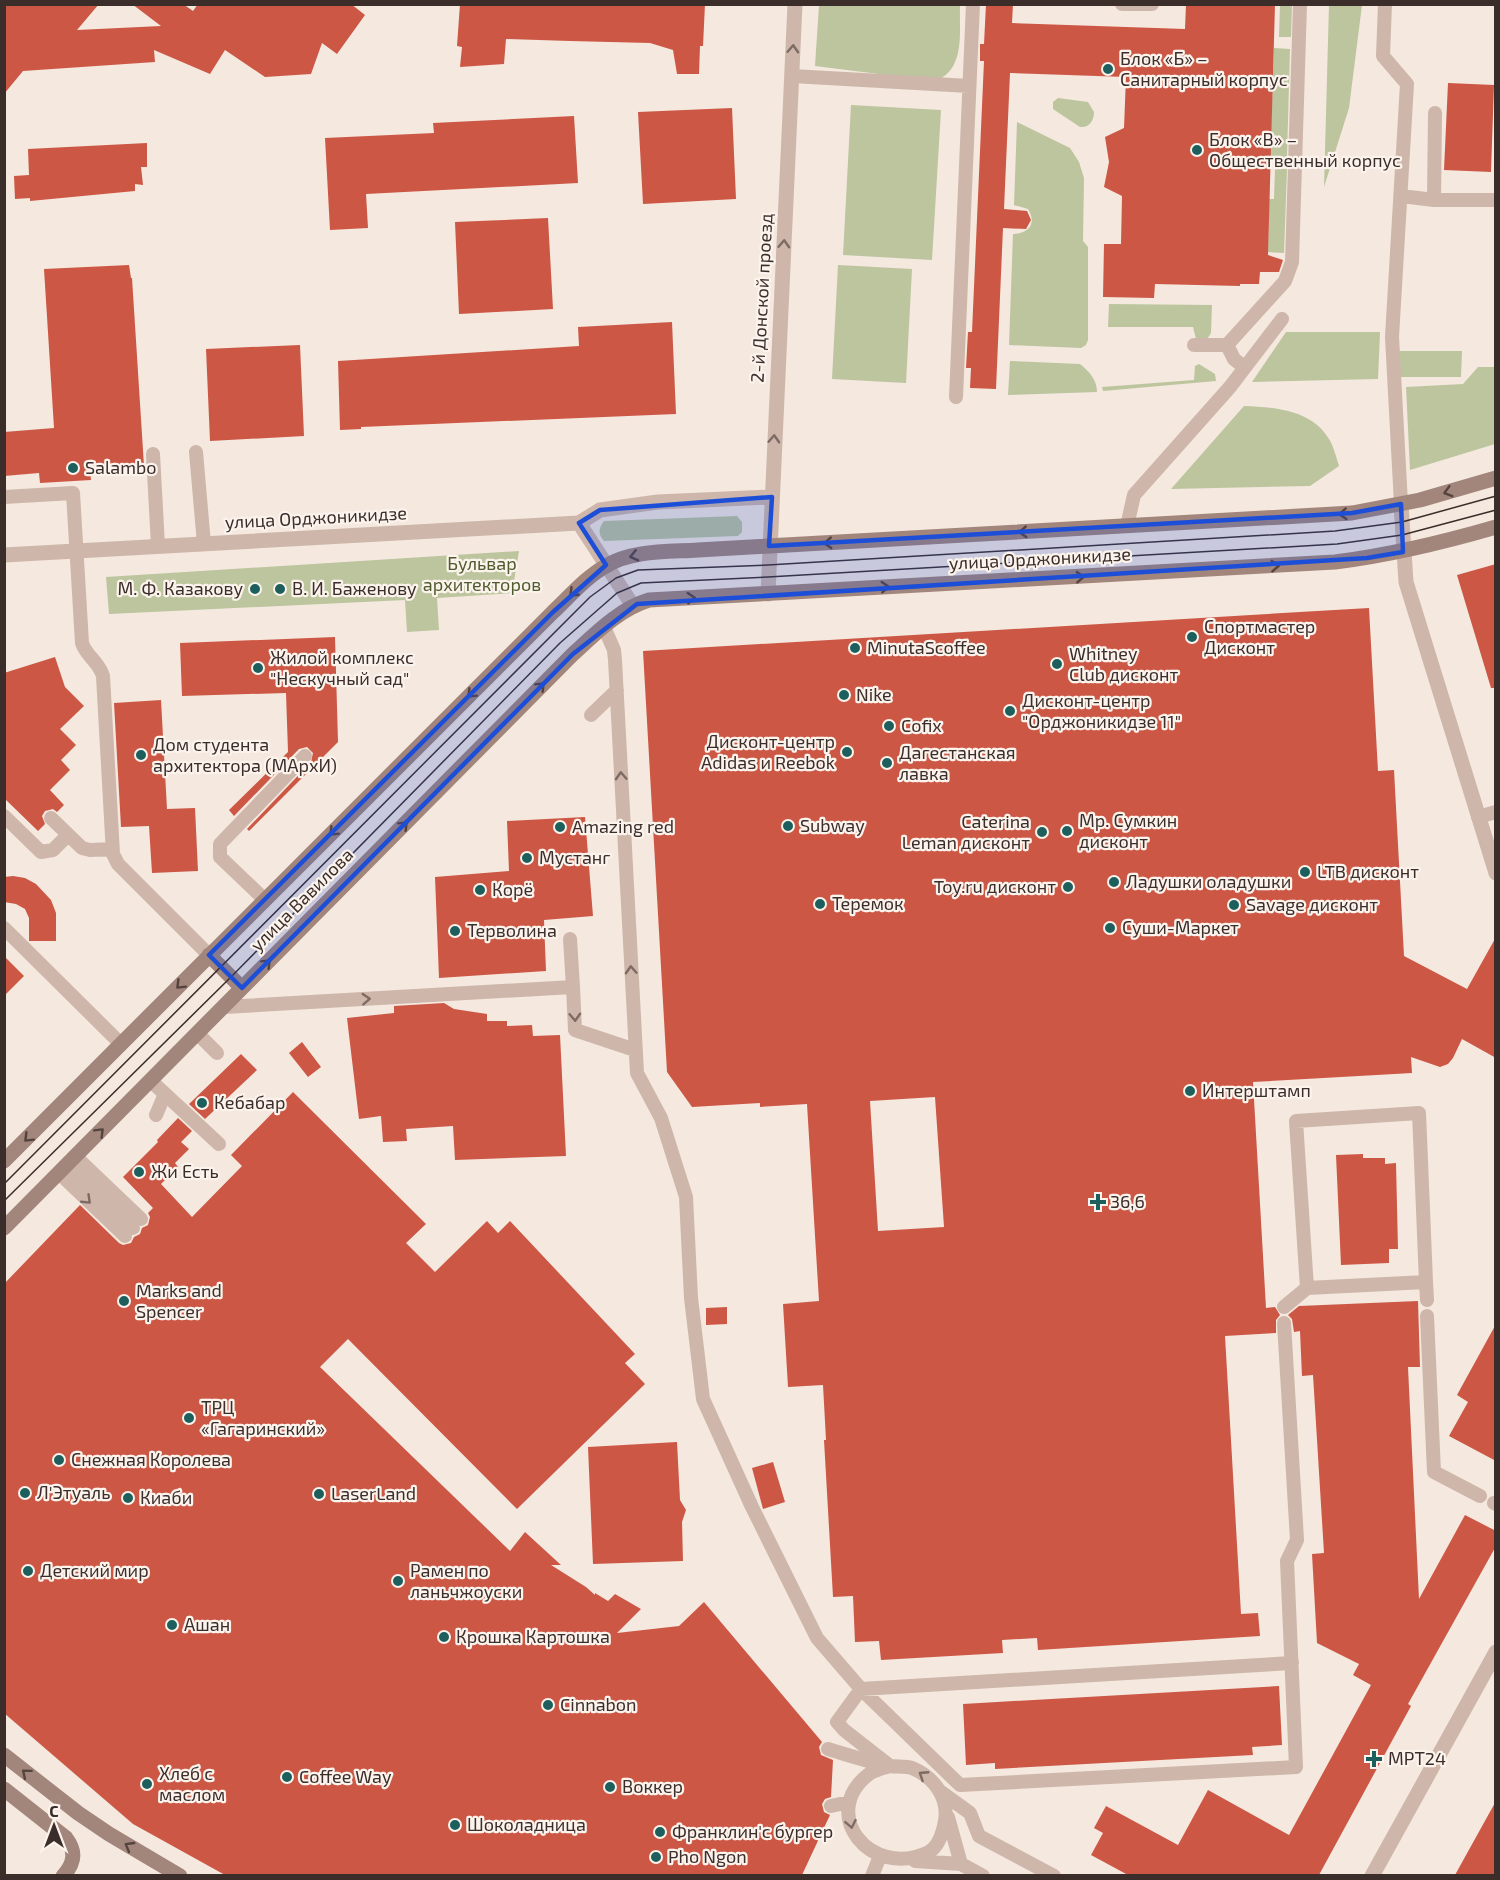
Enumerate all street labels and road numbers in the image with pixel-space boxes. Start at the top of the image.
street label: 2-й Донской проезд [746,213,776,383]
street label: улица Орджоникидзе [224,501,408,533]
street label: улица Орджоникидзе [948,542,1132,574]
street label: улица Вавилова [245,843,357,955]

